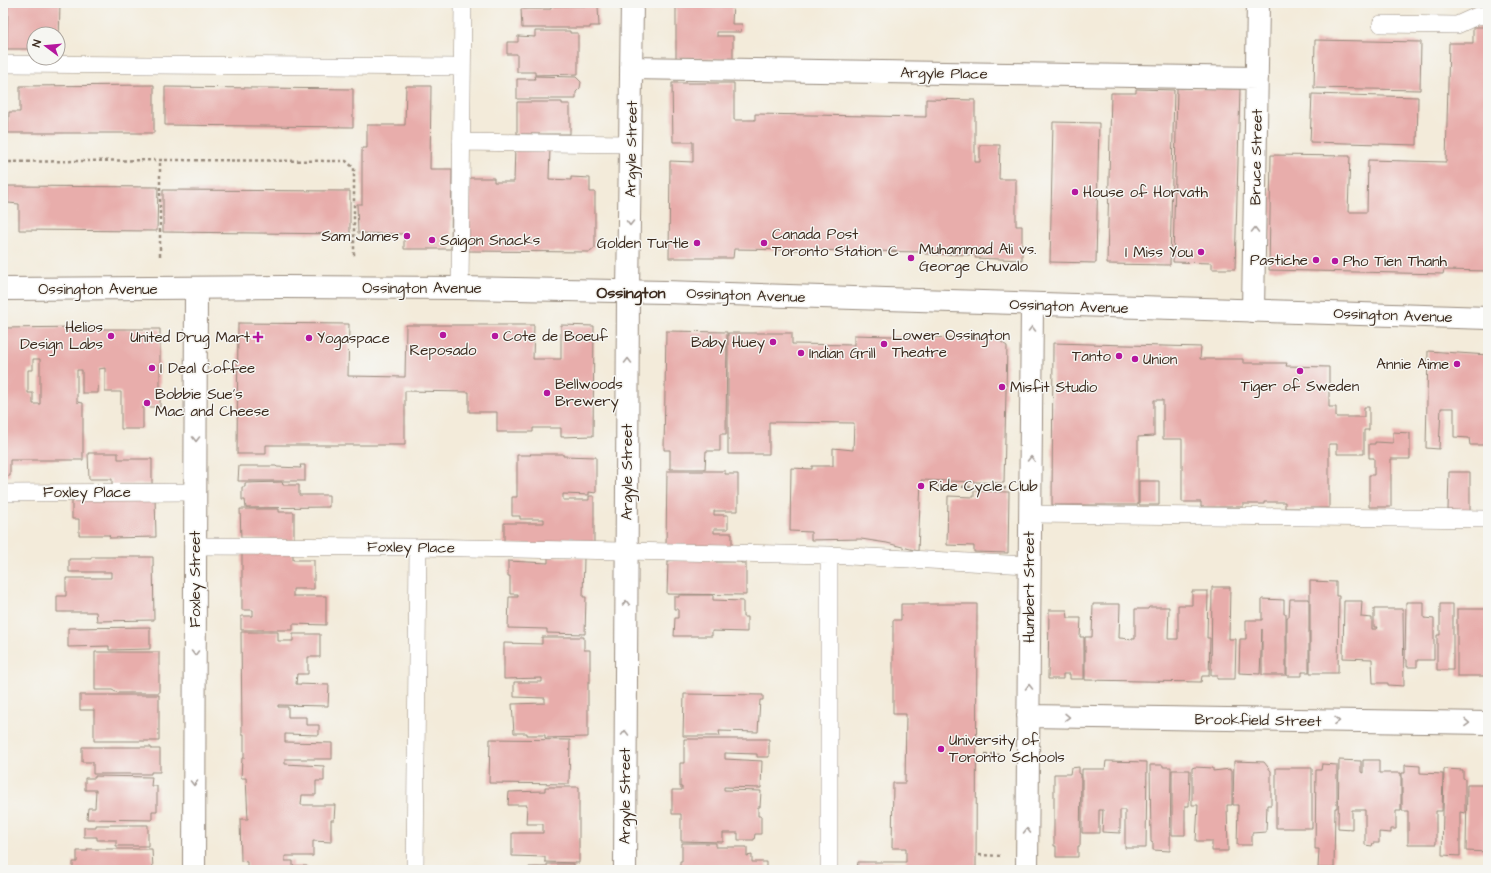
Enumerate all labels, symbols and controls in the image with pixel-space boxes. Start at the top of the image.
north arrow [26,26,66,66]
text: N [29,38,45,49]
street label: Argyle Place [900,62,988,86]
street label: Argyle Street [620,101,644,198]
street label: Bruce Street [1245,109,1268,205]
place label: House of Horvath [1083,182,1208,203]
marker: House of Horvath [1070,187,1080,197]
one-way arrow [626,220,634,226]
place label: Canada Post Toronto Station C [772,224,899,262]
place label: Sam James [321,226,399,247]
one-way arrow [1251,227,1259,233]
place label: Saigon Snacks [440,230,541,252]
marker: Sam James [402,231,412,241]
place label: Golden Turtle [597,233,689,254]
marker: Saigon Snacks [427,235,437,245]
marker: Golden Turtle [692,238,702,248]
marker: Canada Post Toronto Station C [759,238,769,248]
place label: Muhammad Ali vs. George Chuvalo [919,239,1036,278]
place label: I Miss You [1125,242,1193,263]
marker: I Miss You [1196,247,1206,257]
place label: Pastiche [1250,250,1308,271]
place label: Pho Tien Thanh [1343,251,1448,272]
marker: Muhammad Ali vs. George Chuvalo [906,253,916,263]
marker: Pastiche [1311,255,1321,265]
marker: Pho Tien Thanh [1330,256,1340,266]
street label: Ossington Avenue [362,278,482,300]
street label: Ossington Avenue [38,279,158,301]
district label: Ossington [597,282,665,306]
street label: Ossington Avenue [686,283,806,309]
street label: Ossington Avenue [1009,294,1129,320]
street label: Ossington Avenue [1333,303,1453,329]
place label: Helios Design Labs [20,317,103,356]
place label: Lower Ossington Theatre [892,325,1010,363]
place label: Cote de Boeuf [503,326,608,347]
one-way arrow [1028,326,1036,332]
place label: United Drug Mart [130,327,250,349]
place label: Yogaspace [317,328,390,350]
marker: Reposado [438,330,448,340]
marker: Helios Design Labs [106,331,116,341]
marker: Cote de Boeuf [490,331,500,341]
marker: United Drug Mart [253,332,263,342]
place label: Baby Huey [691,332,765,354]
marker: Yogaspace [304,333,314,343]
marker: Baby Huey [768,337,778,347]
marker: Lower Ossington Theatre [879,339,889,349]
place label: Reposado [410,340,477,361]
place label: Indian Grill [809,343,876,364]
place label: Tanto [1072,346,1112,367]
marker: Indian Grill [796,348,806,358]
place label: Union [1143,349,1178,370]
marker: Tanto [1114,351,1124,361]
marker: Union [1130,354,1140,364]
place label: Annie Aime [1376,354,1449,375]
place label: I Deal Coffee [160,358,255,379]
one-way arrow [624,358,632,364]
marker: Annie Aime [1452,359,1462,369]
marker: I Deal Coffee [147,363,157,373]
marker: Tiger of Sweden [1295,366,1305,376]
place label: Bellwoods Brewery [555,374,623,413]
place label: Tiger of Sweden [1241,376,1360,398]
place label: Misfit Studio [1010,377,1098,398]
marker: Misfit Studio [997,382,1007,392]
place label: Bobbie Sue's Mac and Cheese [155,384,269,422]
marker: Bellwoods Brewery [542,388,552,398]
marker: Bobbie Sue's Mac and Cheese [142,398,152,408]
street label: Argyle Street [617,424,639,520]
one-way arrow [192,436,200,442]
one-way arrow [1027,456,1035,462]
place label: Ride Cycle Club [929,476,1038,498]
marker: Ride Cycle Club [916,481,926,491]
street label: Foxley Place [43,482,131,504]
street label: Foxley Street [185,531,207,627]
street label: Humbert Street [1019,531,1040,643]
street label: Foxley Place [367,536,455,560]
one-way arrow [622,600,630,606]
one-way arrow [191,650,199,656]
one-way arrow [1024,684,1033,690]
street label: Brookfield Street [1194,709,1321,732]
one-way arrow [1064,713,1070,721]
one-way arrow [1334,717,1340,725]
one-way arrow [1464,719,1470,727]
one-way arrow [621,730,630,736]
place label: University of Toronto Schools [949,730,1065,768]
marker: University of Toronto Schools [936,744,946,754]
street label: Argyle Street [615,748,637,844]
one-way arrow [190,780,198,786]
one-way arrow [1023,828,1031,834]

